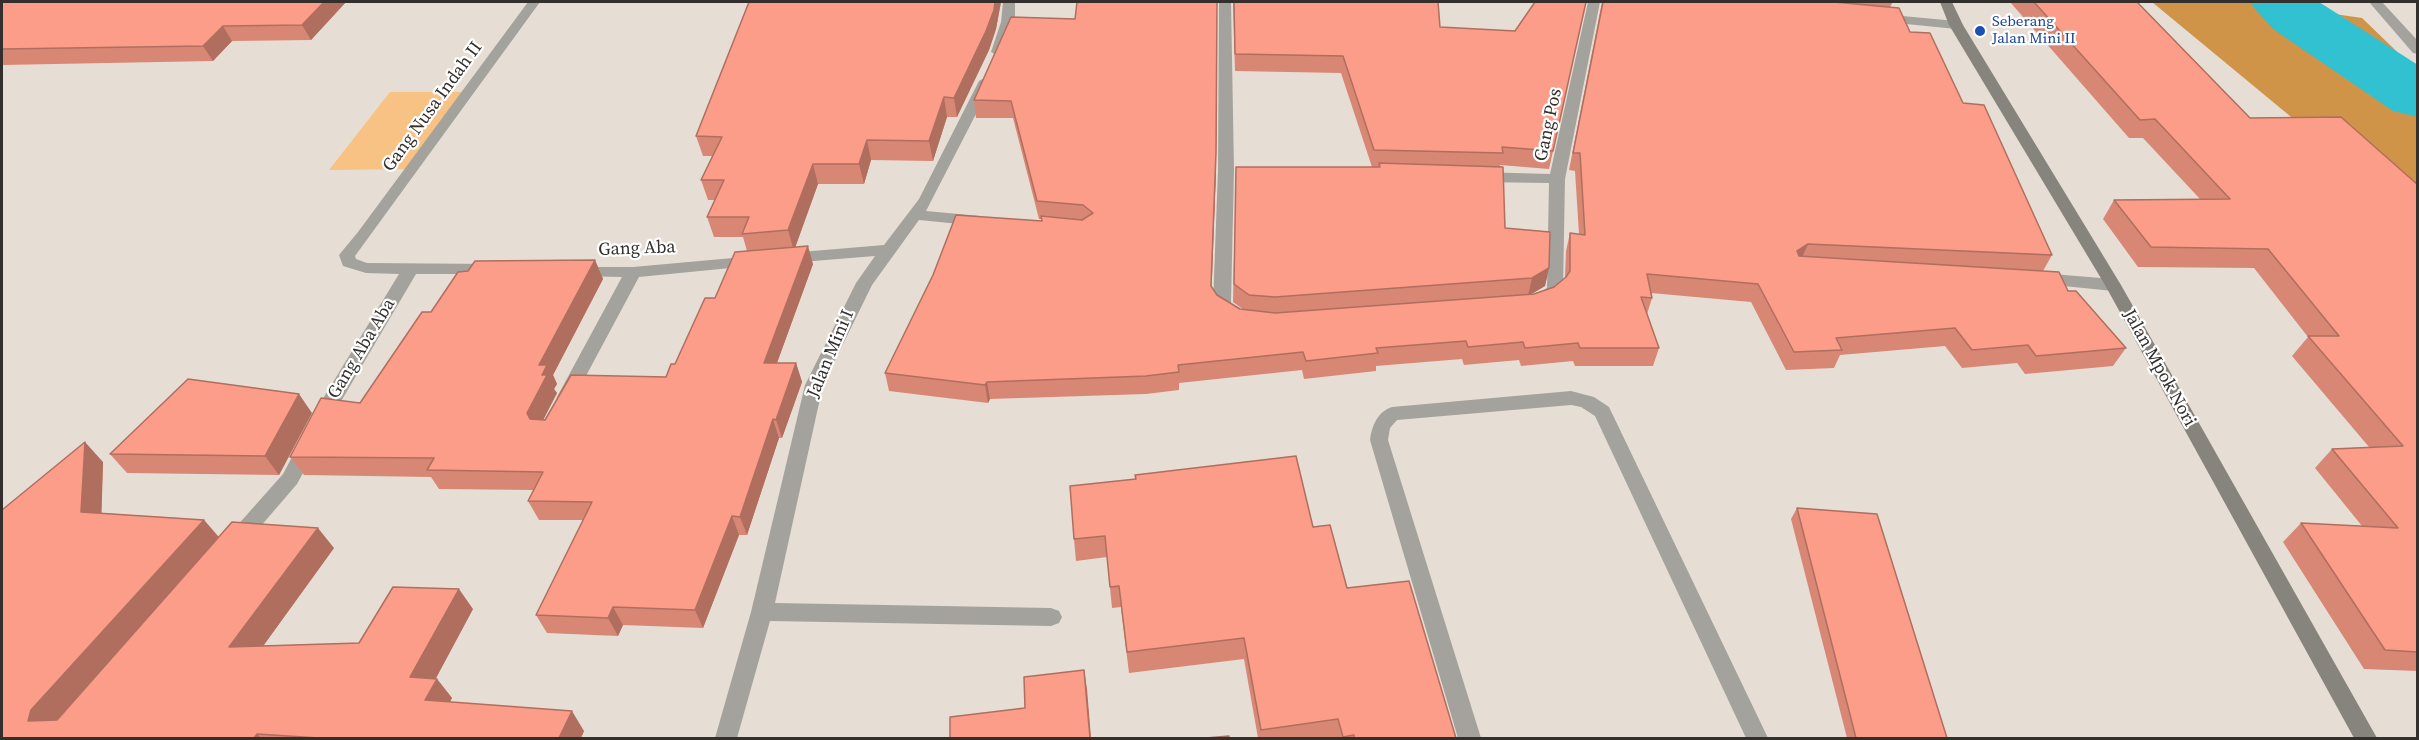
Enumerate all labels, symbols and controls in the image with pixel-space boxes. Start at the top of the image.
place label: Seberang Jalan Mini II [1992,13,2076,48]
marker: Seberang Jalan Mini II [1973,24,1987,38]
street label: Gang Nusa Indah II [379,38,487,176]
street label: Gang Pos [1531,87,1567,163]
street label: Gang Aba [598,237,676,261]
street label: Gang Aba Aba [324,295,400,403]
street label: Jalan Mpok Nori [2118,306,2200,430]
street label: Jalan Mini I [803,307,859,401]

